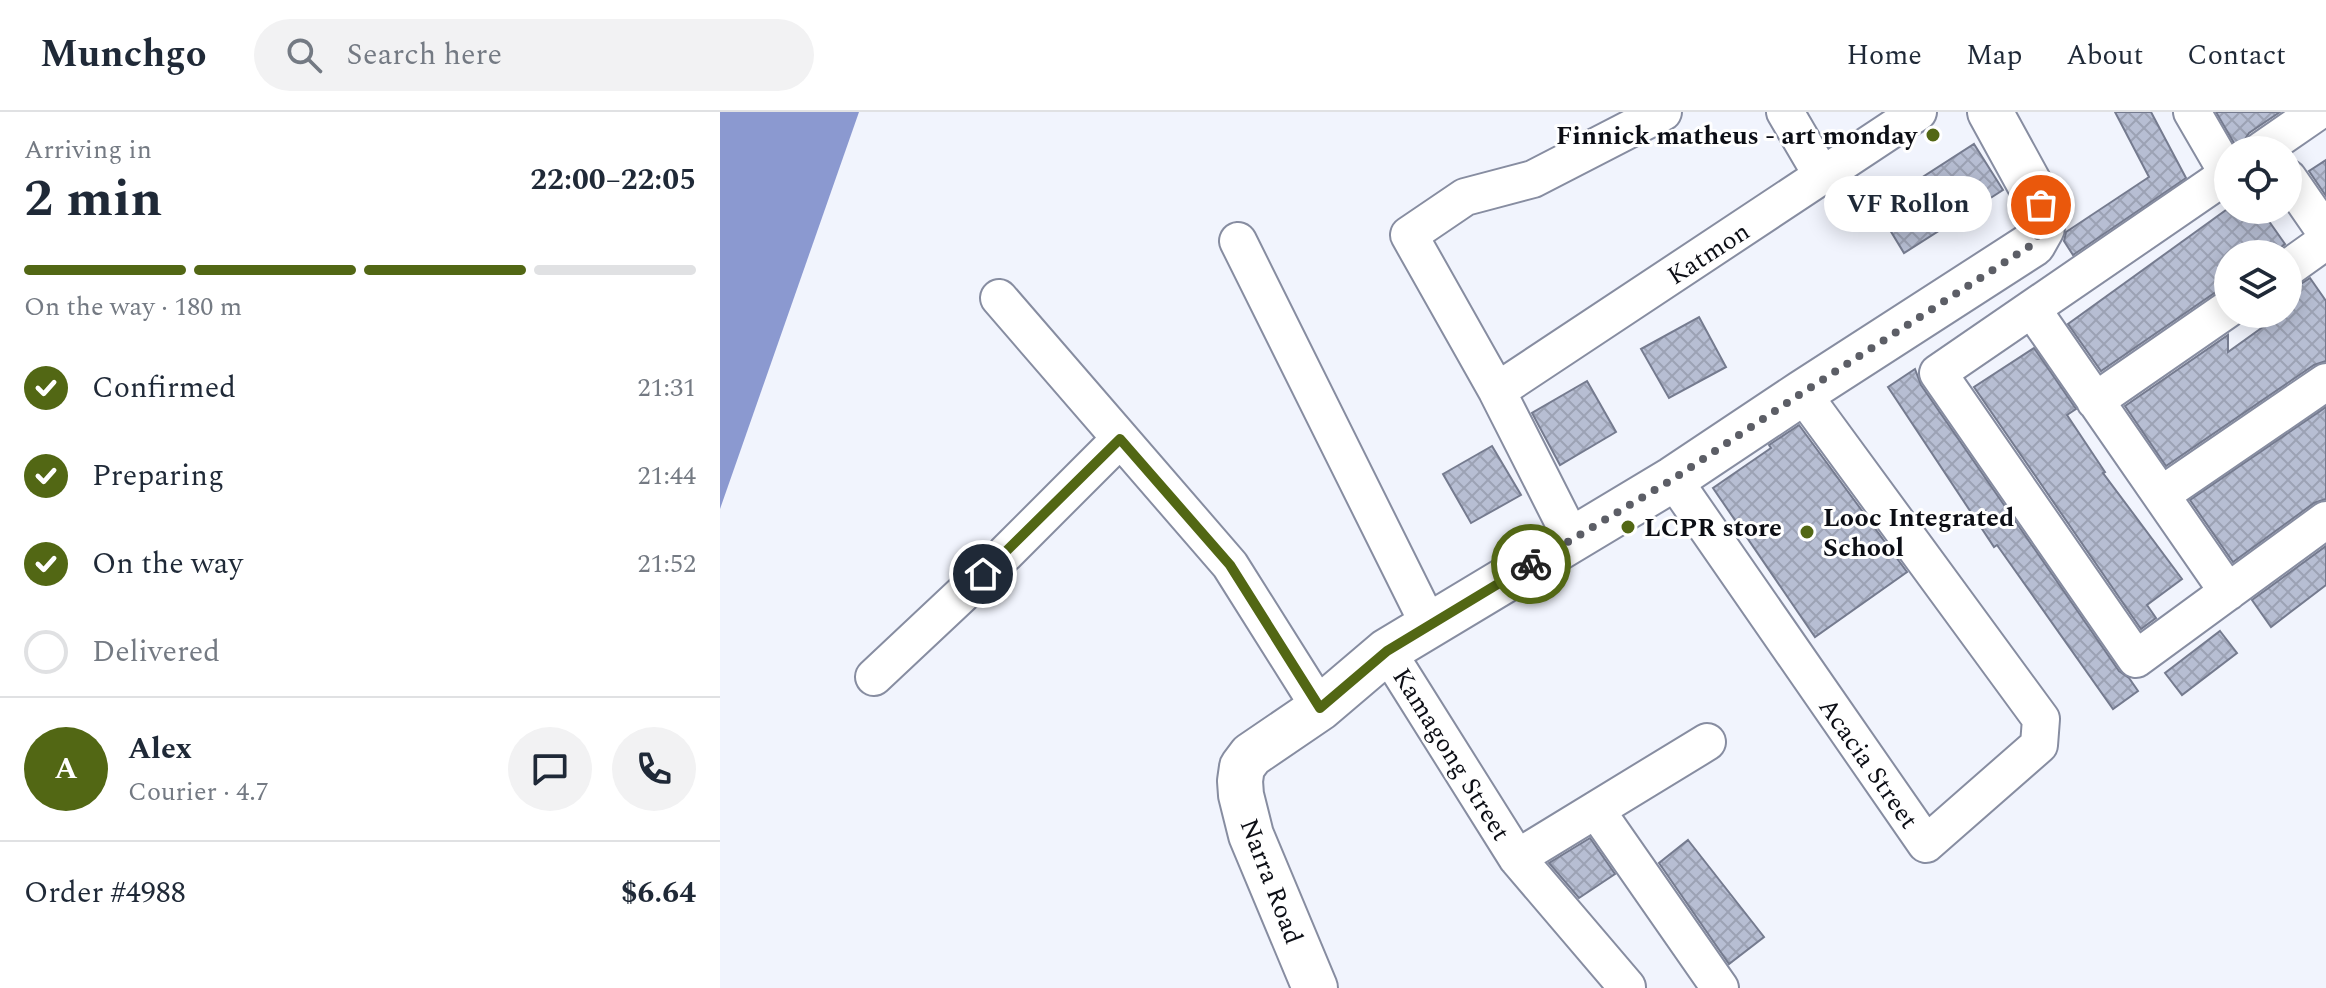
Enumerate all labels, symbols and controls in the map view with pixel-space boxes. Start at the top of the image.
search box [254,19,814,91]
text: Munchgo [40,26,206,84]
text: Search here [346,32,502,78]
icon: search [282,33,326,77]
text: Home [1846,34,1922,77]
text: Map [1966,34,2022,77]
text: About [2066,34,2143,77]
text: Contact [2187,34,2286,77]
place label: Finnick matheus - art monday [1556,116,1919,156]
marker: Finnick matheus - art monday [1924,126,1942,144]
text: Arriving in [24,130,152,170]
map controls [2214,136,2302,328]
button: locate [2214,136,2302,224]
text: 22:00–22:05 [530,157,696,203]
text: 2 min [24,160,162,239]
pin [2007,171,2075,239]
callout: VF Rollon [1825,177,1993,233]
icon: bag [2019,183,2063,227]
text: VF Rollon [1847,184,1969,224]
street label: Katmon [1659,212,1758,296]
button: layers [2214,240,2302,328]
text: On the way · 180 m [24,287,242,327]
text: Confirmed [92,365,236,411]
icon: check [24,366,68,410]
text: 21:31 [637,368,696,408]
text: Preparing [92,453,224,499]
icon: check [24,454,68,498]
text: 21:44 [637,456,696,496]
place label: Looc Integrated School [1823,498,2014,568]
place label: LCPR store [1644,508,1782,548]
marker: LCPR store [1619,518,1637,536]
marker: Looc Integrated School [1798,523,1816,541]
courier [1491,524,1571,604]
pin [949,540,1017,608]
text: On the way [92,541,243,587]
icon: check [24,542,68,586]
icon: bike [1509,542,1553,586]
text: 21:52 [637,544,696,584]
icon: home [961,552,1005,596]
text: Delivered [92,629,220,675]
street label: Kamagong Street [1382,660,1520,849]
street label: Acacia Street [1808,690,1928,837]
text: Alex [128,726,192,772]
button: chat [508,727,592,811]
button: phone [612,727,696,811]
text: A [54,746,78,792]
text: Courier · 4.7 [128,772,269,812]
street label: Narra Road [1229,813,1313,950]
text: Order #4988 [24,870,186,916]
text: $6.64 [621,870,696,916]

